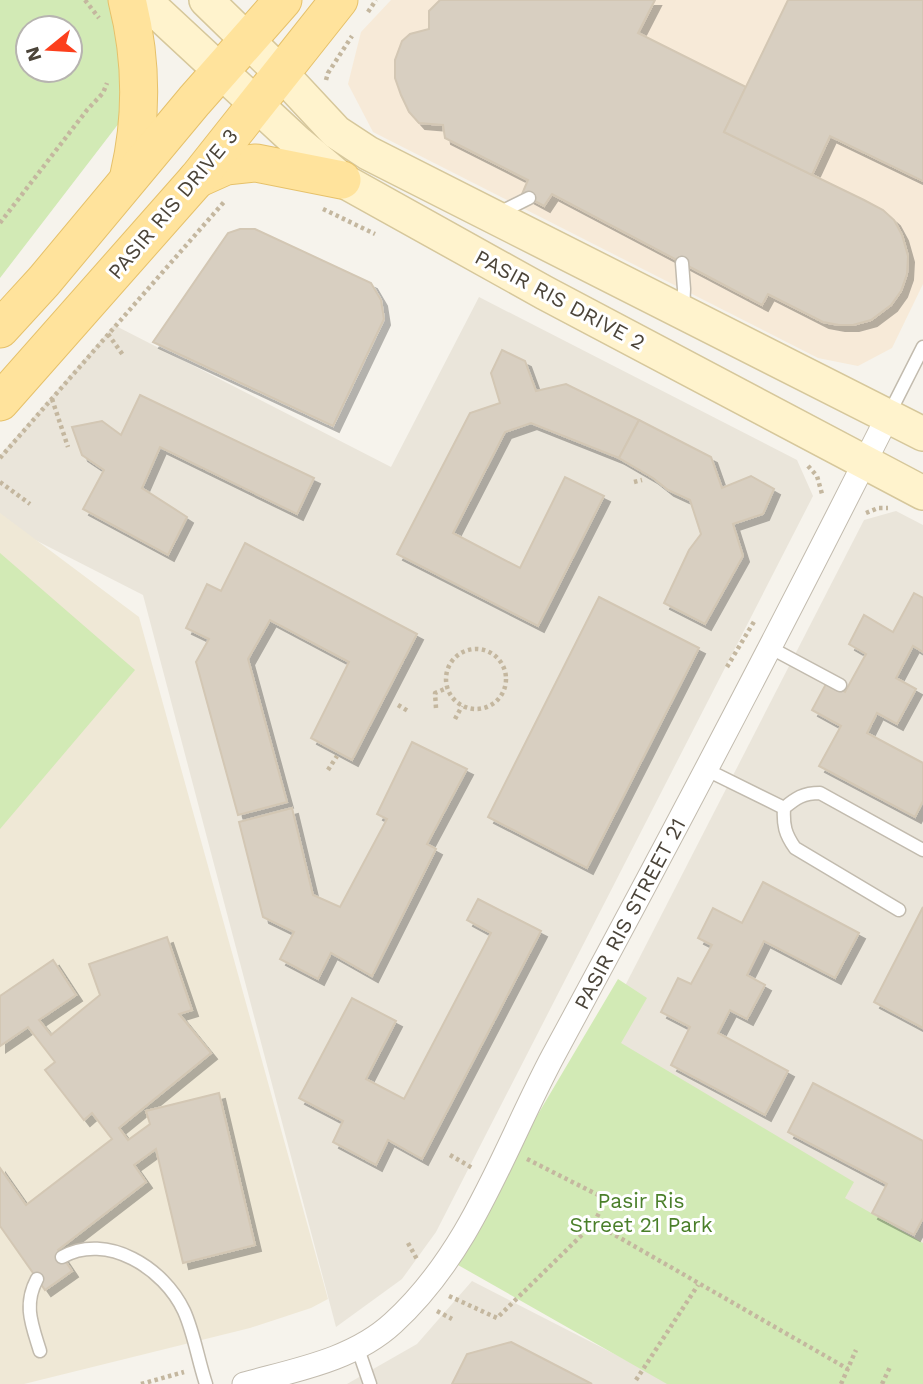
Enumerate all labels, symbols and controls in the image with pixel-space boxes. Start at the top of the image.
north arrow [14,14,84,84]
text: N [20,44,46,64]
street label: PASIR RIS DRIVE 3 [102,123,243,284]
street label: PASIR RIS DRIVE 2 [471,244,649,355]
street label: PASIR RIS STREET 21 [569,814,691,1014]
park label: Pasir Ris Street 21 Park [569,1188,713,1237]

